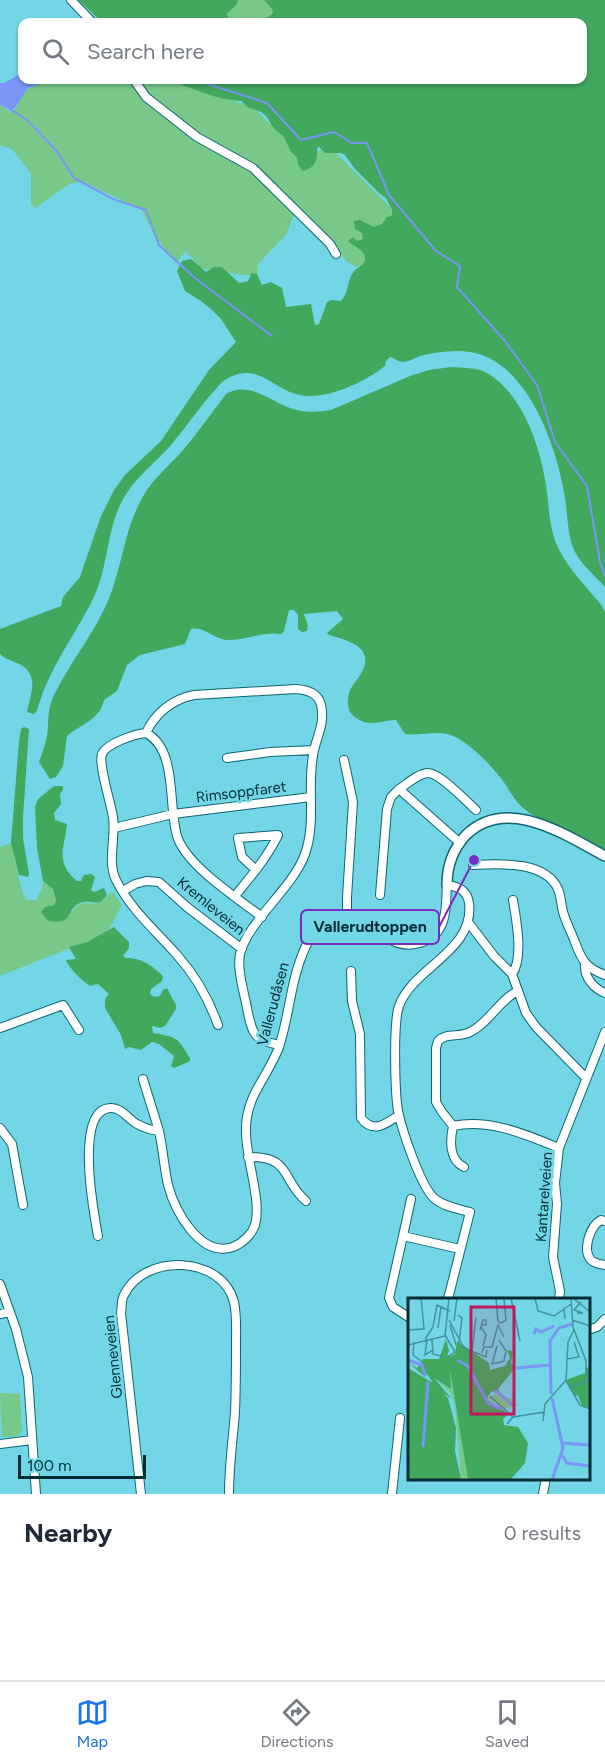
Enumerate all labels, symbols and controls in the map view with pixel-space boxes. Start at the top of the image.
search box [18,18,587,84]
icon: search [39,35,72,68]
text: Search here [87,38,205,65]
street label: Rimsoppfaret [195,777,288,806]
street label: Kremleveien [173,873,249,939]
callout: Vallerudtoppen [301,910,439,944]
text: Vallerudtoppen [313,917,427,936]
street label: Vallerudåsen [253,960,293,1048]
street label: Kantarelveien [532,1151,556,1243]
inset map [408,1298,590,1479]
street label: Glenneveien [100,1315,126,1399]
scale bar [18,1452,146,1480]
text: 100 m [27,1456,72,1475]
text: Nearby [24,1517,112,1549]
text: 0 results [504,1521,581,1545]
tab: Map [76,1696,109,1751]
tab: Directions [260,1696,333,1751]
tab: Saved [485,1696,529,1751]

